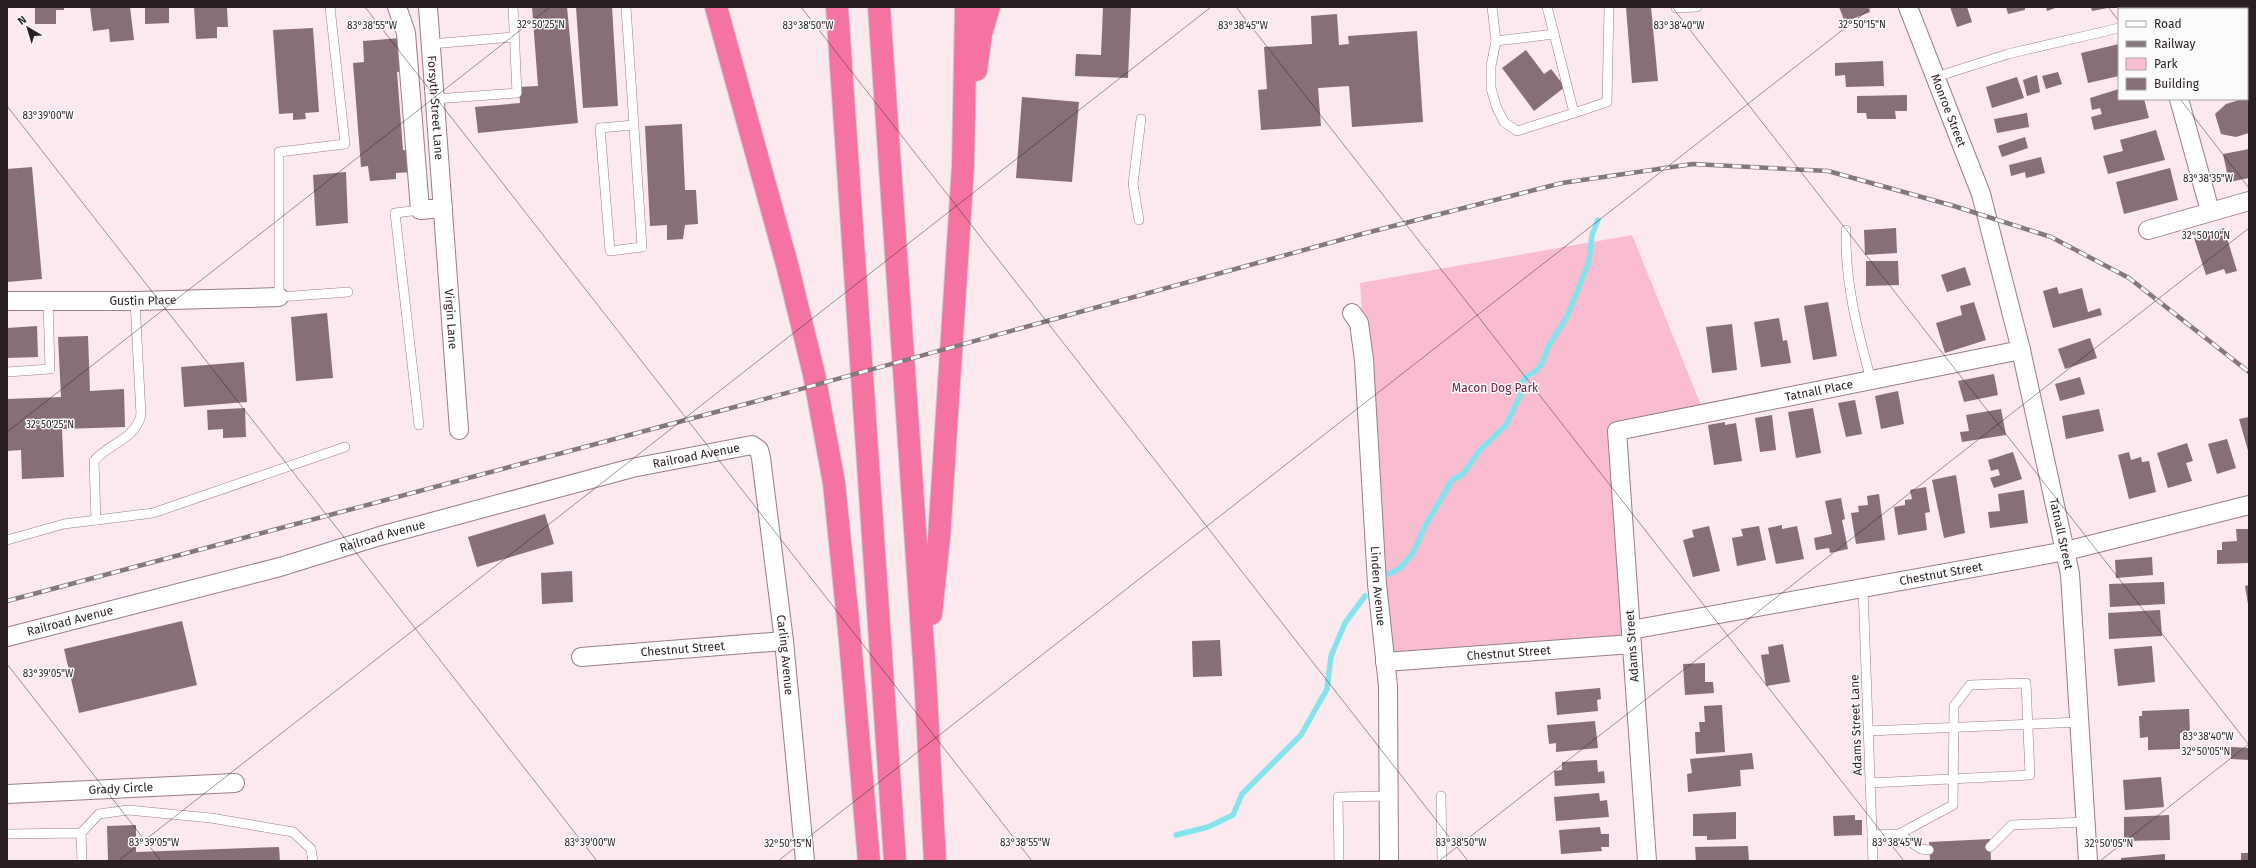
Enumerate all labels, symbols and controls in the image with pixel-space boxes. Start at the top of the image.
north arrow [8,8,48,48]
legend [2118,8,2248,100]
text: N [15,13,29,28]
text: Road [2154,17,2182,31]
text: 32°50'25"N [517,19,565,31]
text: 32°50'15"N [1838,19,1886,31]
text: 83°38'55"W [347,20,398,32]
text: 83°38'50"W [782,20,834,32]
text: 83°38'45"W [1218,20,1269,32]
text: 83°38'40"W [1654,20,1705,32]
text: Railway [2154,37,2195,51]
street label: Forsyth Street Lane [425,55,446,160]
text: Park [2154,57,2178,71]
street label: Monroe Street [1928,72,1969,149]
text: Building [2154,77,2200,91]
text: 83°39'00"W [22,110,74,122]
text: 83°38'35"W [2183,173,2234,185]
text: 32°50'10"N [2182,230,2230,242]
street label: Virgin Lane [442,289,460,350]
street label: Gustin Place [109,293,177,308]
street label: Tatnall Place [1784,377,1854,404]
park label: Macon Dog Park [1452,381,1539,395]
text: 32°50'25"N [26,419,74,431]
street label: Railroad Avenue [651,440,741,471]
street label: Tatnall Street [2047,497,2076,572]
street label: Railroad Avenue [338,517,427,555]
street label: Linden Avenue [1368,546,1388,627]
street label: Chestnut Street [1898,559,1984,588]
street label: Railroad Avenue [25,603,115,639]
street label: Adams Street [1622,609,1642,683]
street label: Carling Avenue [774,614,796,696]
street label: Chestnut Street [640,639,726,659]
street label: Chestnut Street [1466,643,1552,663]
text: 83°39'05"W [23,668,74,680]
street label: Adams Street Lane [1847,674,1865,776]
text: 83°38'40"W [2183,731,2234,743]
text: 32°50'05"N [2182,746,2230,758]
street label: Grady Circle [88,780,154,797]
text: 83°39'05"W [129,837,180,849]
text: 83°39'00"W [564,837,616,849]
text: 83°38'55"W [1000,837,1051,849]
text: 83°38'50"W [1435,837,1487,849]
text: 83°38'45"W [1872,837,1923,849]
text: 32°50'15"N [764,838,812,850]
text: 32°50'05"N [2085,838,2133,850]

